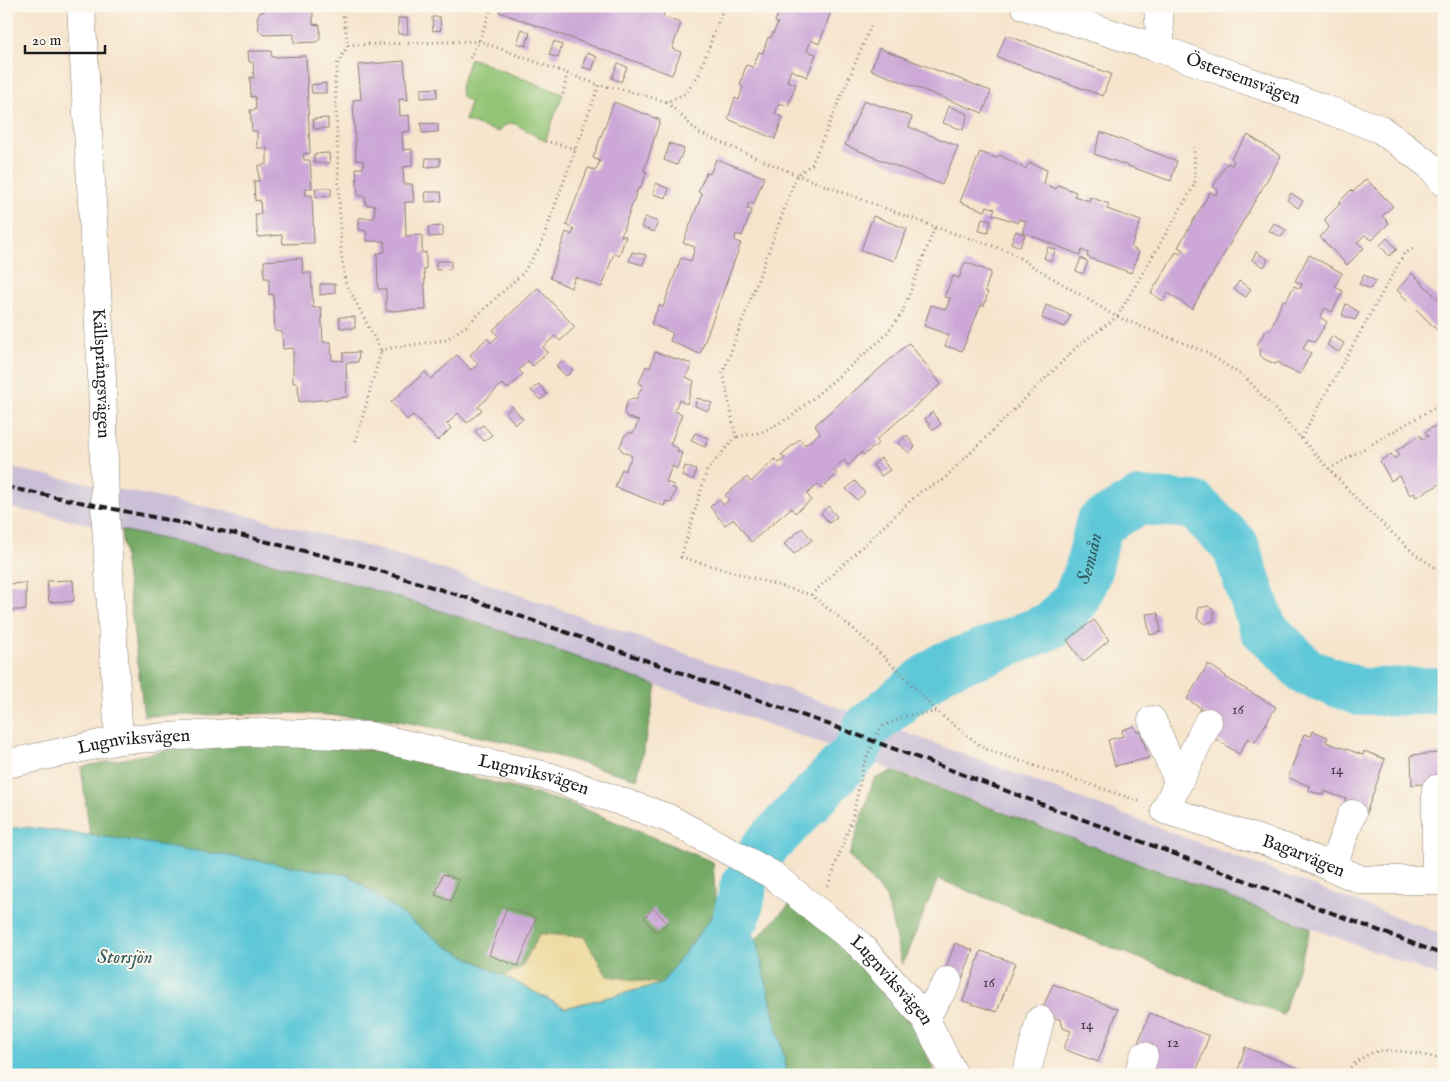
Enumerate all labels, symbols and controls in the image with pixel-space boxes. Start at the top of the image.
scale bar [25,22,105,54]
text: 20 m [32,31,62,50]
street label: Östersemsvägen [1183,47,1304,111]
street label: Källsprångsvägen [87,308,115,439]
water label: Semsån [1072,531,1108,588]
house number: 16 [1232,700,1245,719]
street label: Lugnviksvägen [75,724,191,760]
street label: Lugnviksvägen [476,749,592,801]
house number: 14 [1331,760,1344,779]
street label: Bagarvägen [1259,830,1349,883]
street label: Lugnviksvägen [846,930,938,1029]
water label: Storsjön [97,946,153,970]
house number: 16 [983,973,996,992]
house number: 14 [1081,1015,1094,1034]
house number: 12 [1167,1033,1179,1052]

